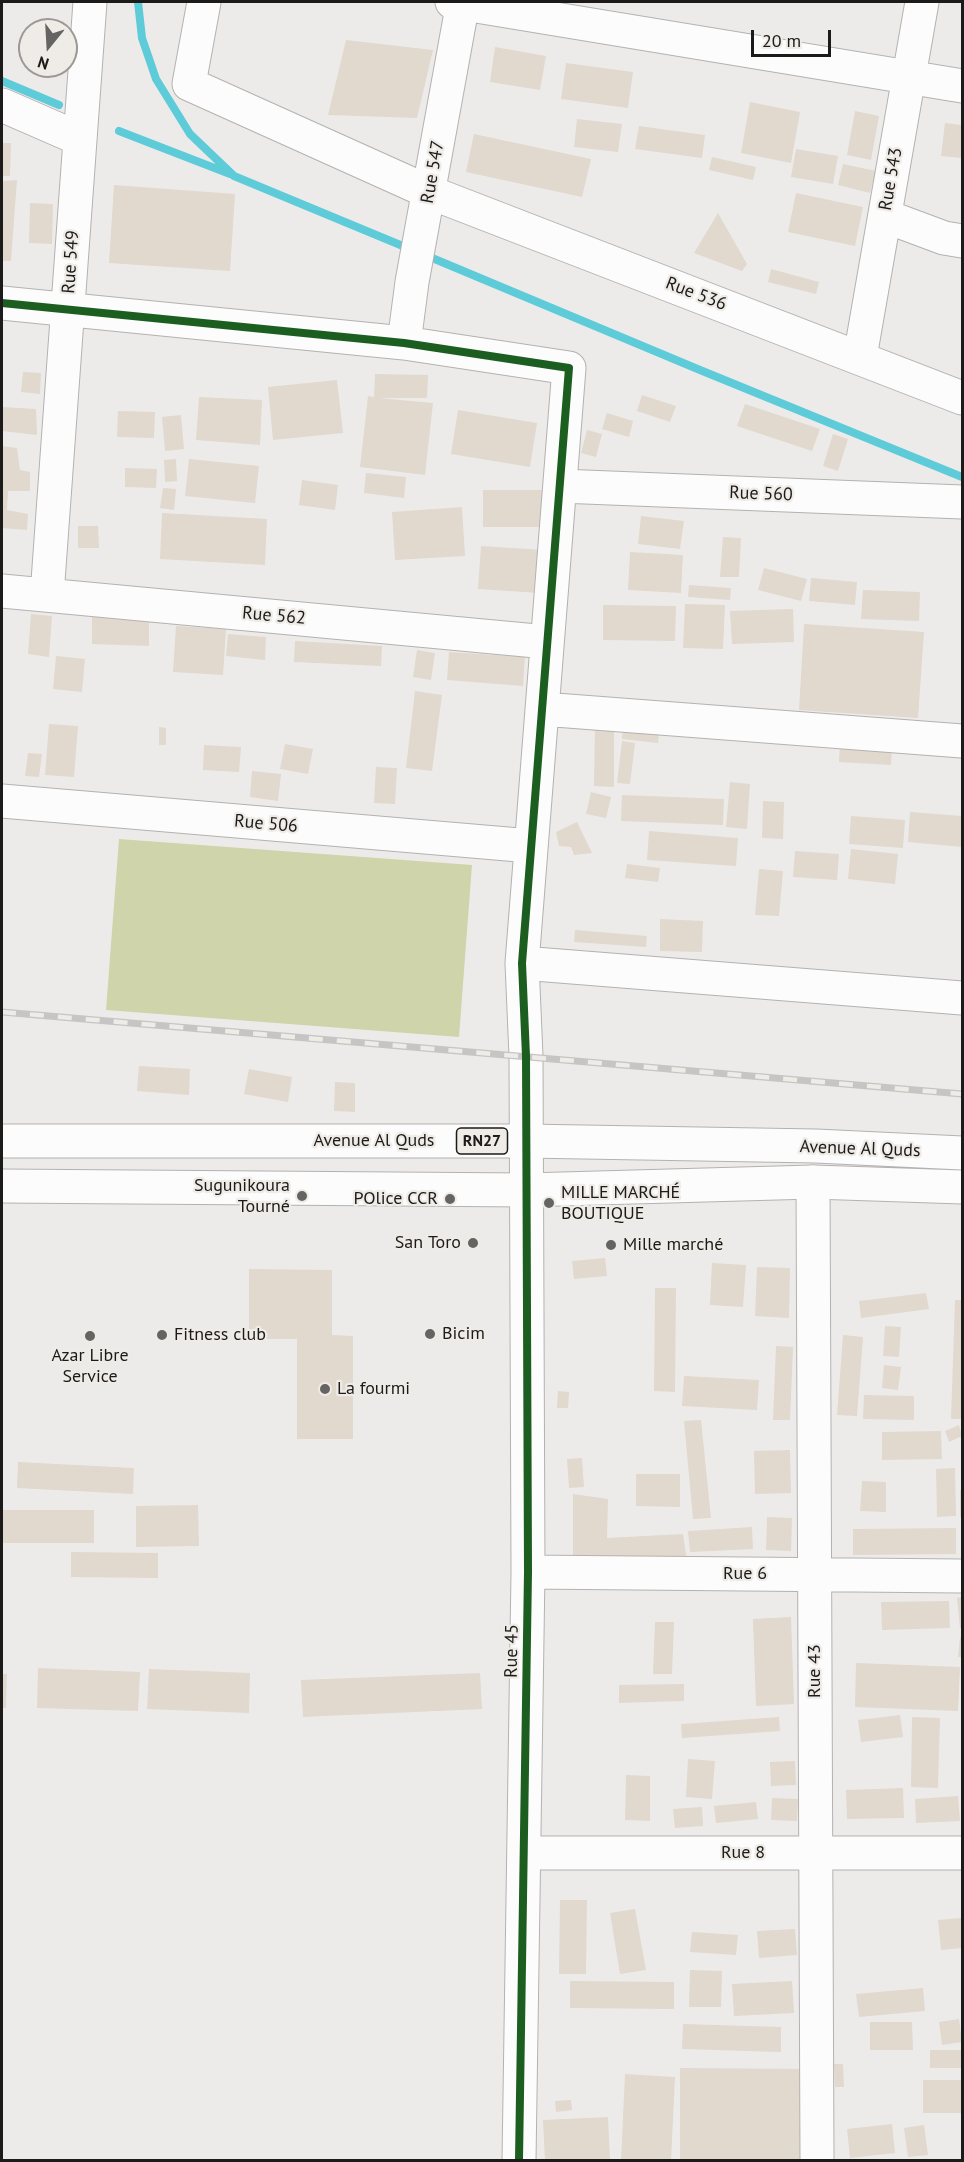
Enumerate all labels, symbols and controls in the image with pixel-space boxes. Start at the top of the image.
north arrow [18,18,78,78]
scale bar [754,18,834,56]
text: 20 m [762,29,801,52]
text: N [35,52,51,74]
street label: Rue 547 [417,139,449,205]
street label: Rue 543 [875,146,907,212]
street label: Rue 549 [58,230,84,294]
street label: Rue 536 [662,273,730,315]
street label: Rue 560 [729,482,793,506]
street label: Rue 562 [241,602,307,630]
street label: Rue 506 [233,810,299,838]
road number: RN27 [456,1128,508,1154]
street label: Avenue Al Quds [314,1130,434,1152]
street label: Avenue Al Quds [799,1136,921,1162]
place label: Sugunikoura Tourné [194,1175,290,1218]
place label: MILLE MARCHÉ BOUTIQUE [561,1182,680,1224]
place label: POlice CCR [353,1188,438,1210]
marker: Sugunikoura Tourné [295,1189,309,1203]
marker: POlice CCR [443,1192,457,1206]
marker: MILLE MARCHÉ BOUTIQUE [542,1196,556,1210]
place label: San Toro [395,1232,461,1254]
place label: Mille marché [623,1234,723,1256]
marker: San Toro [466,1236,480,1250]
marker: Mille marché [604,1238,618,1252]
place label: Bicim [442,1323,485,1345]
place label: Fitness club [174,1324,266,1346]
marker: Bicim [423,1327,437,1341]
marker: Fitness club [155,1328,169,1342]
marker: Azar Libre Service [83,1329,97,1343]
place label: Azar Libre Service [51,1345,129,1388]
place label: La fourmi [337,1378,410,1400]
marker: La fourmi [318,1382,332,1396]
street label: Rue 6 [723,1563,767,1585]
street label: Rue 45 [501,1624,523,1678]
street label: Rue 43 [804,1644,826,1698]
street label: Rue 8 [721,1842,765,1864]

